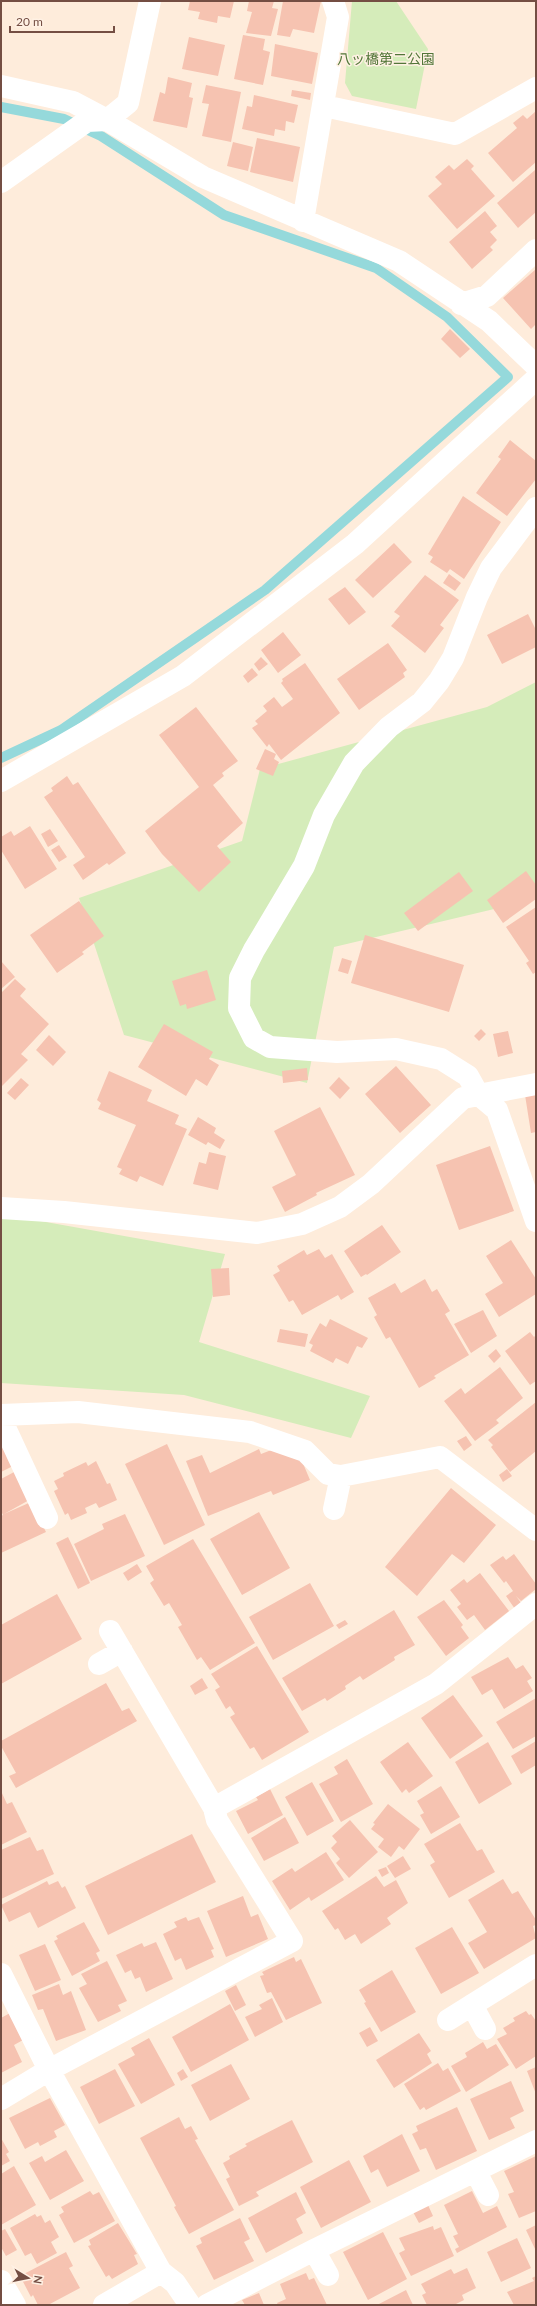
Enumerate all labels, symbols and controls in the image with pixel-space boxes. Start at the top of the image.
scale bar [10,8,114,34]
text: 20 m [16,14,43,29]
park label: 八ッ橋第二公園 [337,50,435,67]
north arrow [8,2258,48,2298]
text: N [31,2275,45,2285]

